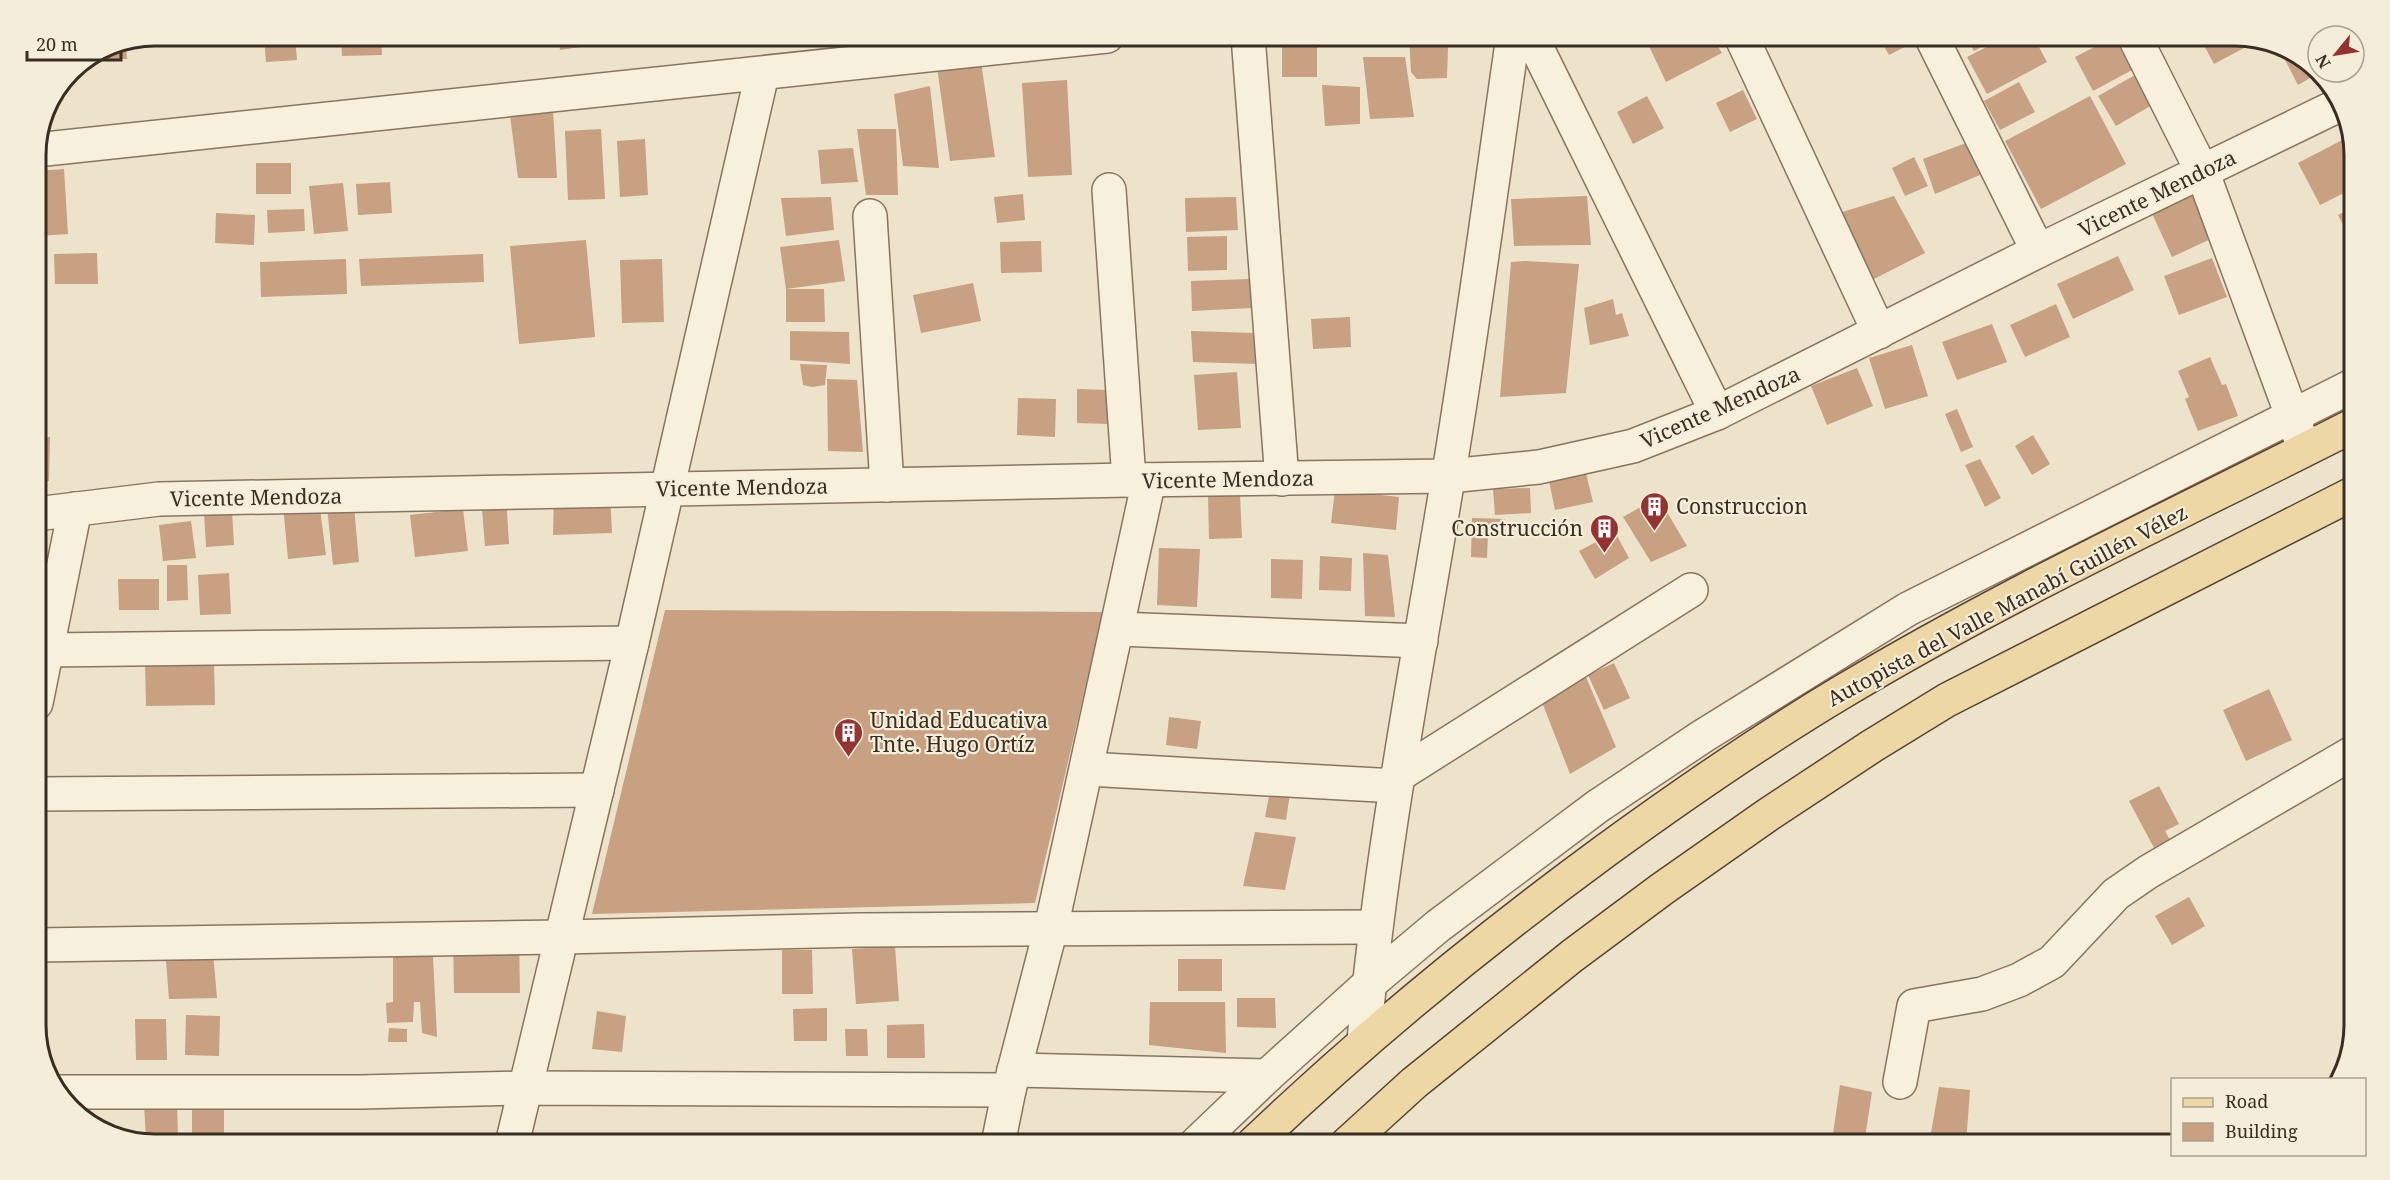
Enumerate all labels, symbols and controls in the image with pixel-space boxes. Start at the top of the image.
scale bar [27,24,122,62]
north arrow [2306,24,2366,84]
text: 20 m [36,32,78,56]
text: N [2310,50,2336,72]
street label: Vicente Mendoza [2074,143,2240,243]
street label: Vicente Mendoza [1636,359,1804,455]
street label: Vicente Mendoza [1142,463,1314,495]
street label: Vicente Mendoza [656,471,828,503]
street label: Vicente Mendoza [170,481,342,513]
building icon: Construccion [1639,490,1671,532]
place label: Construccion [1676,492,1808,520]
street label: Autopista del Valle Manabí Guillén Vélez [1822,498,2192,712]
building icon: Construcción [1588,512,1620,554]
place label: Construcción [1451,514,1583,542]
place label: Unidad Educativa Tnte. Hugo Ortíz [870,706,1048,758]
building icon: Unidad Educativa Tnte. Hugo Ortíz [833,716,865,758]
legend [2171,1078,2366,1156]
text: Road [2225,1089,2268,1113]
text: Building [2225,1119,2298,1143]

